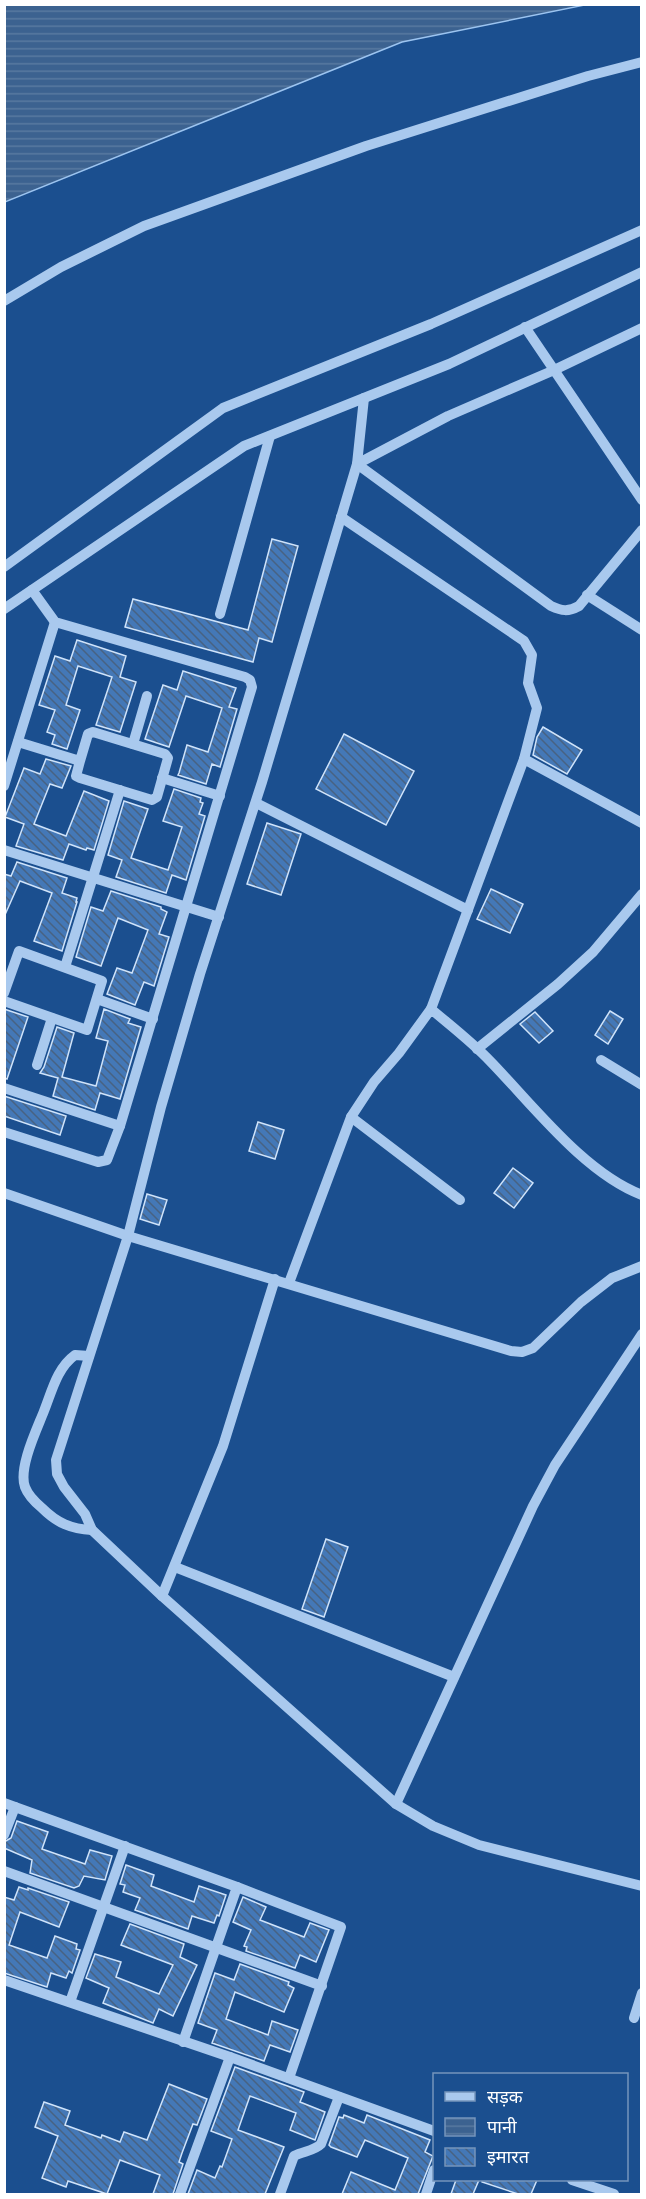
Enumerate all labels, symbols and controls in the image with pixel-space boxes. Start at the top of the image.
legend [433,2073,628,2181]
text: सड़क [487,2086,524,2108]
text: पानी [487,2116,517,2138]
text: इमारत [487,2146,530,2168]

